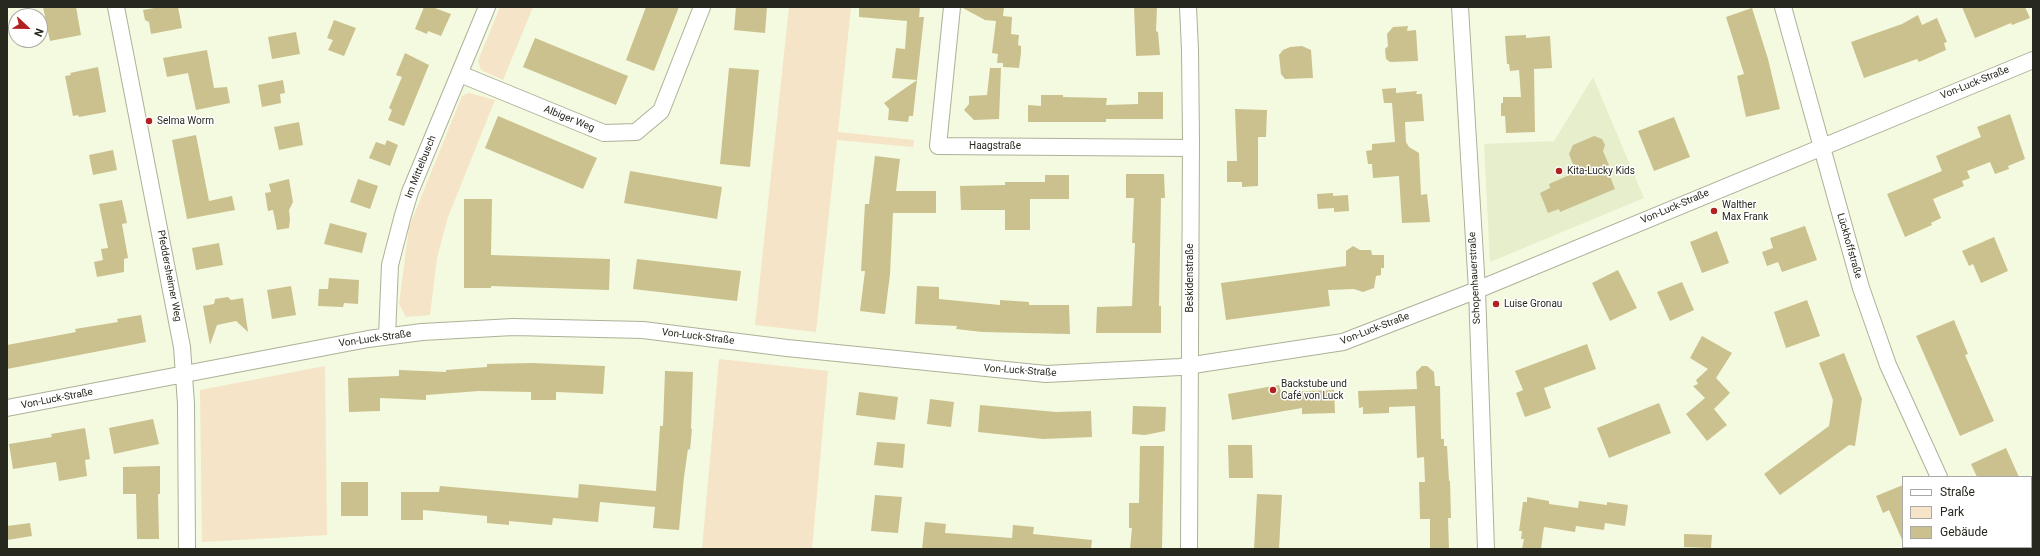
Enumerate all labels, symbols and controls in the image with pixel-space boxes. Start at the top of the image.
north arrow [8,8,48,48]
text: N [31,26,46,38]
street label: Von-Luck-Straße [1939,64,2011,102]
street label: Albiger Weg [542,103,596,135]
place label: Selma Worm [157,115,214,127]
marker: Selma Worm [144,116,154,126]
street label: Im Mittelbusch [403,134,439,200]
street label: Haagstraße [969,140,1021,152]
place label: Kita-Lucky Kids [1567,165,1635,177]
marker: Kita-Lucky Kids [1554,166,1564,176]
street label: Von-Luck-Straße [1639,187,1711,227]
place label: Walther Max Frank [1722,199,1768,222]
marker: Walther Max Frank [1709,206,1719,216]
street label: Lückhoffstraße [1834,212,1864,280]
street label: Pfeddersheimer Weg [154,229,184,323]
street label: Schopenhauerstraße [1467,232,1483,324]
street label: Beskidenstraße [1184,244,1196,312]
place label: Luise Gronau [1504,298,1562,310]
marker: Luise Gronau [1491,299,1501,309]
street label: Von-Luck-Straße [1339,310,1411,348]
street label: Von-Luck-Straße [661,327,735,347]
street label: Von-Luck-Straße [338,328,412,350]
street label: Von-Luck-Straße [983,362,1057,380]
place label: Backstube und Café von Luck [1281,378,1347,402]
marker: Backstube und Café von Luck [1268,385,1278,395]
street label: Von-Luck-Straße [20,386,94,412]
legend [1902,476,2032,548]
text: Straße [1940,485,1975,499]
text: Park [1940,505,1964,519]
text: Gebäude [1940,525,1988,539]

